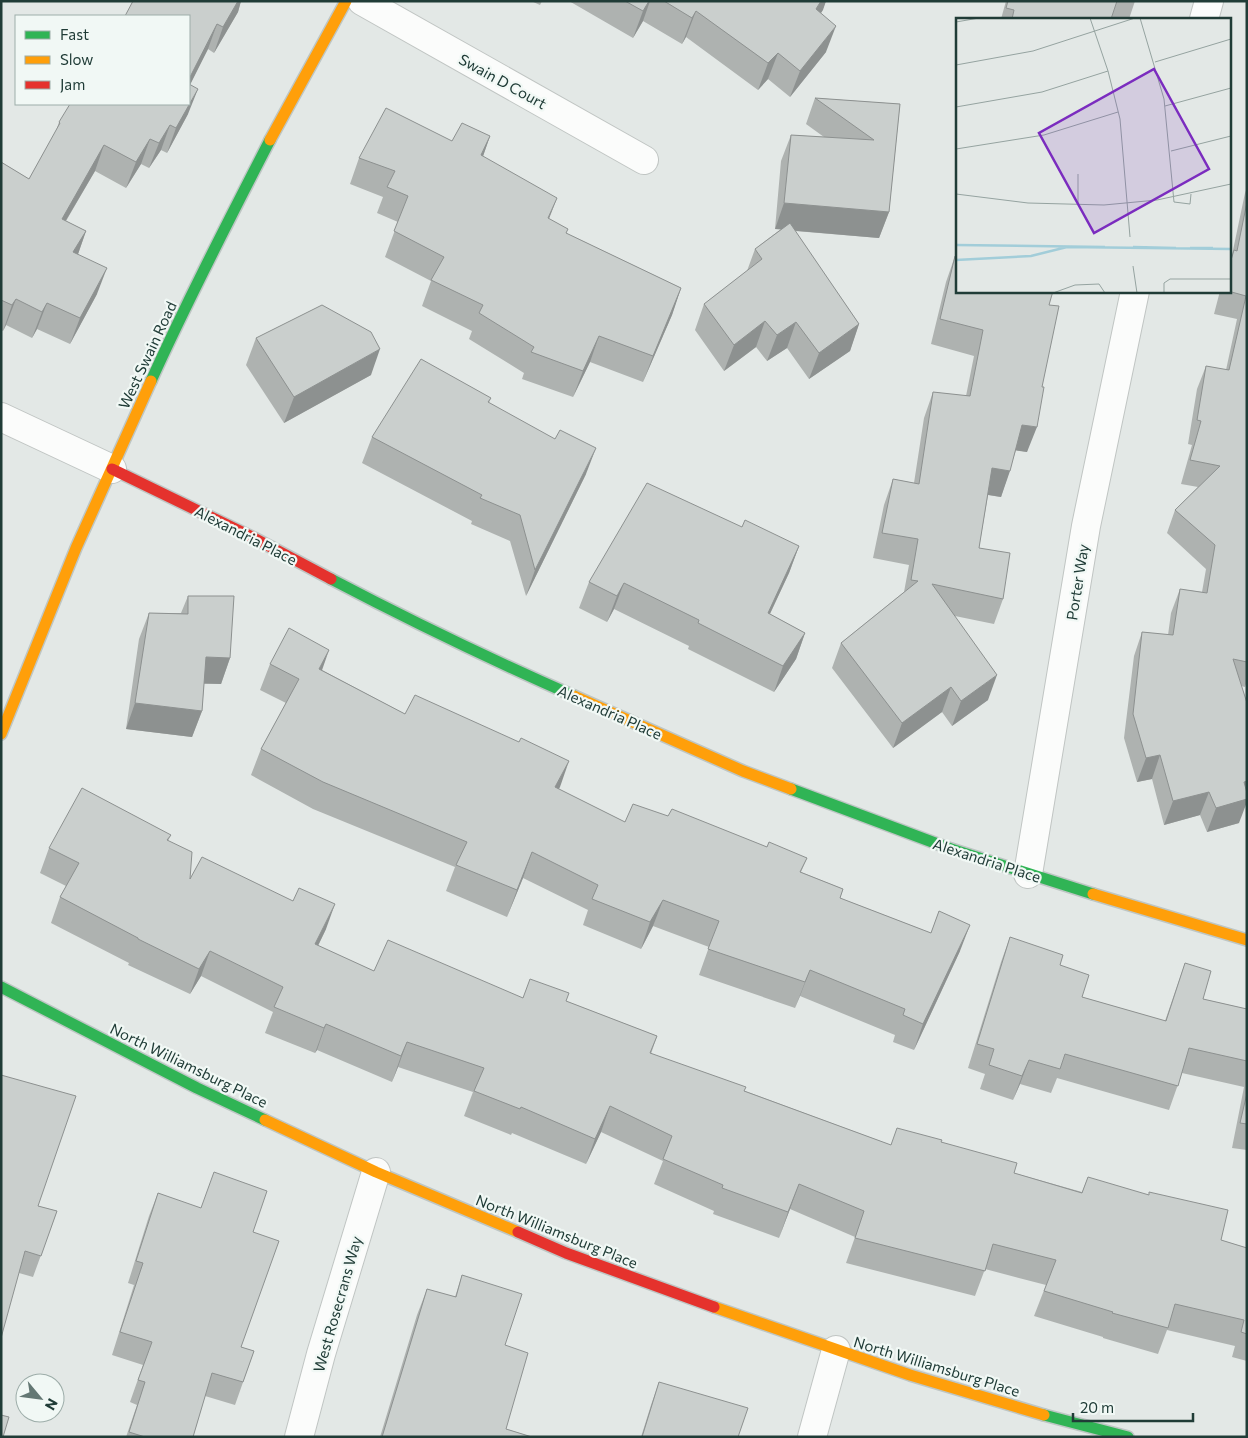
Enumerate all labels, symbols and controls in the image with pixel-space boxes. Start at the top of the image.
legend [15,15,190,105]
inset map [956,18,1230,292]
text: Fast [60,25,89,43]
text: Slow [60,50,93,68]
street label: Swain D Court [456,50,550,112]
text: Jam [60,75,85,93]
street label: West Swain Road [114,298,180,412]
street label: Alexandria Place [192,502,300,569]
street label: Porter Way [1062,542,1092,621]
street label: Alexandria Place [555,681,665,743]
street label: Alexandria Place [931,834,1043,886]
street label: North Williamsburg Place [107,1019,271,1111]
street label: North Williamsburg Place [473,1190,641,1272]
street label: West Rosecrans Way [309,1234,365,1374]
street label: North Williamsburg Place [852,1332,1022,1400]
north arrow [15,1373,65,1423]
scale bar [1073,1390,1193,1422]
text: N [42,1396,62,1413]
text: 20 m [1080,1398,1114,1416]

